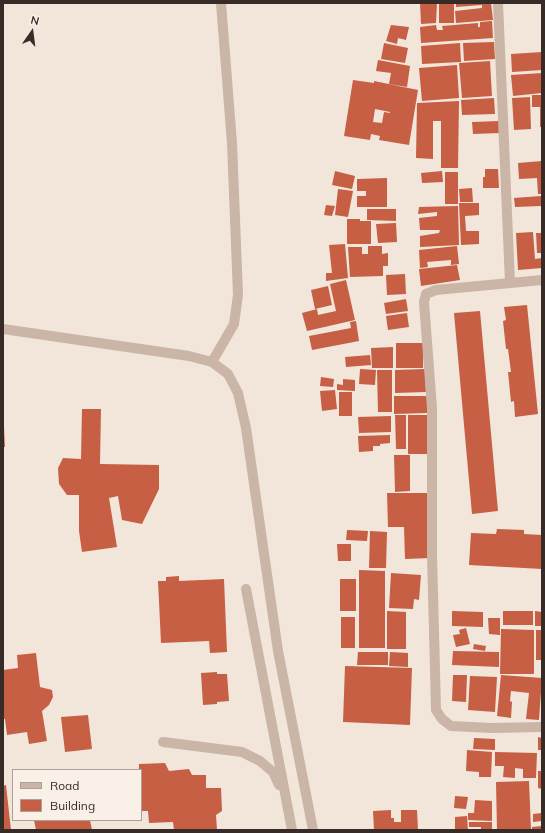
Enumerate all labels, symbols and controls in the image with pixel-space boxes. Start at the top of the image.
north arrow [12,12,52,52]
text: N [29,13,41,28]
legend [12,769,142,821]
text: Road [50,778,79,793]
text: Building [50,798,95,813]

